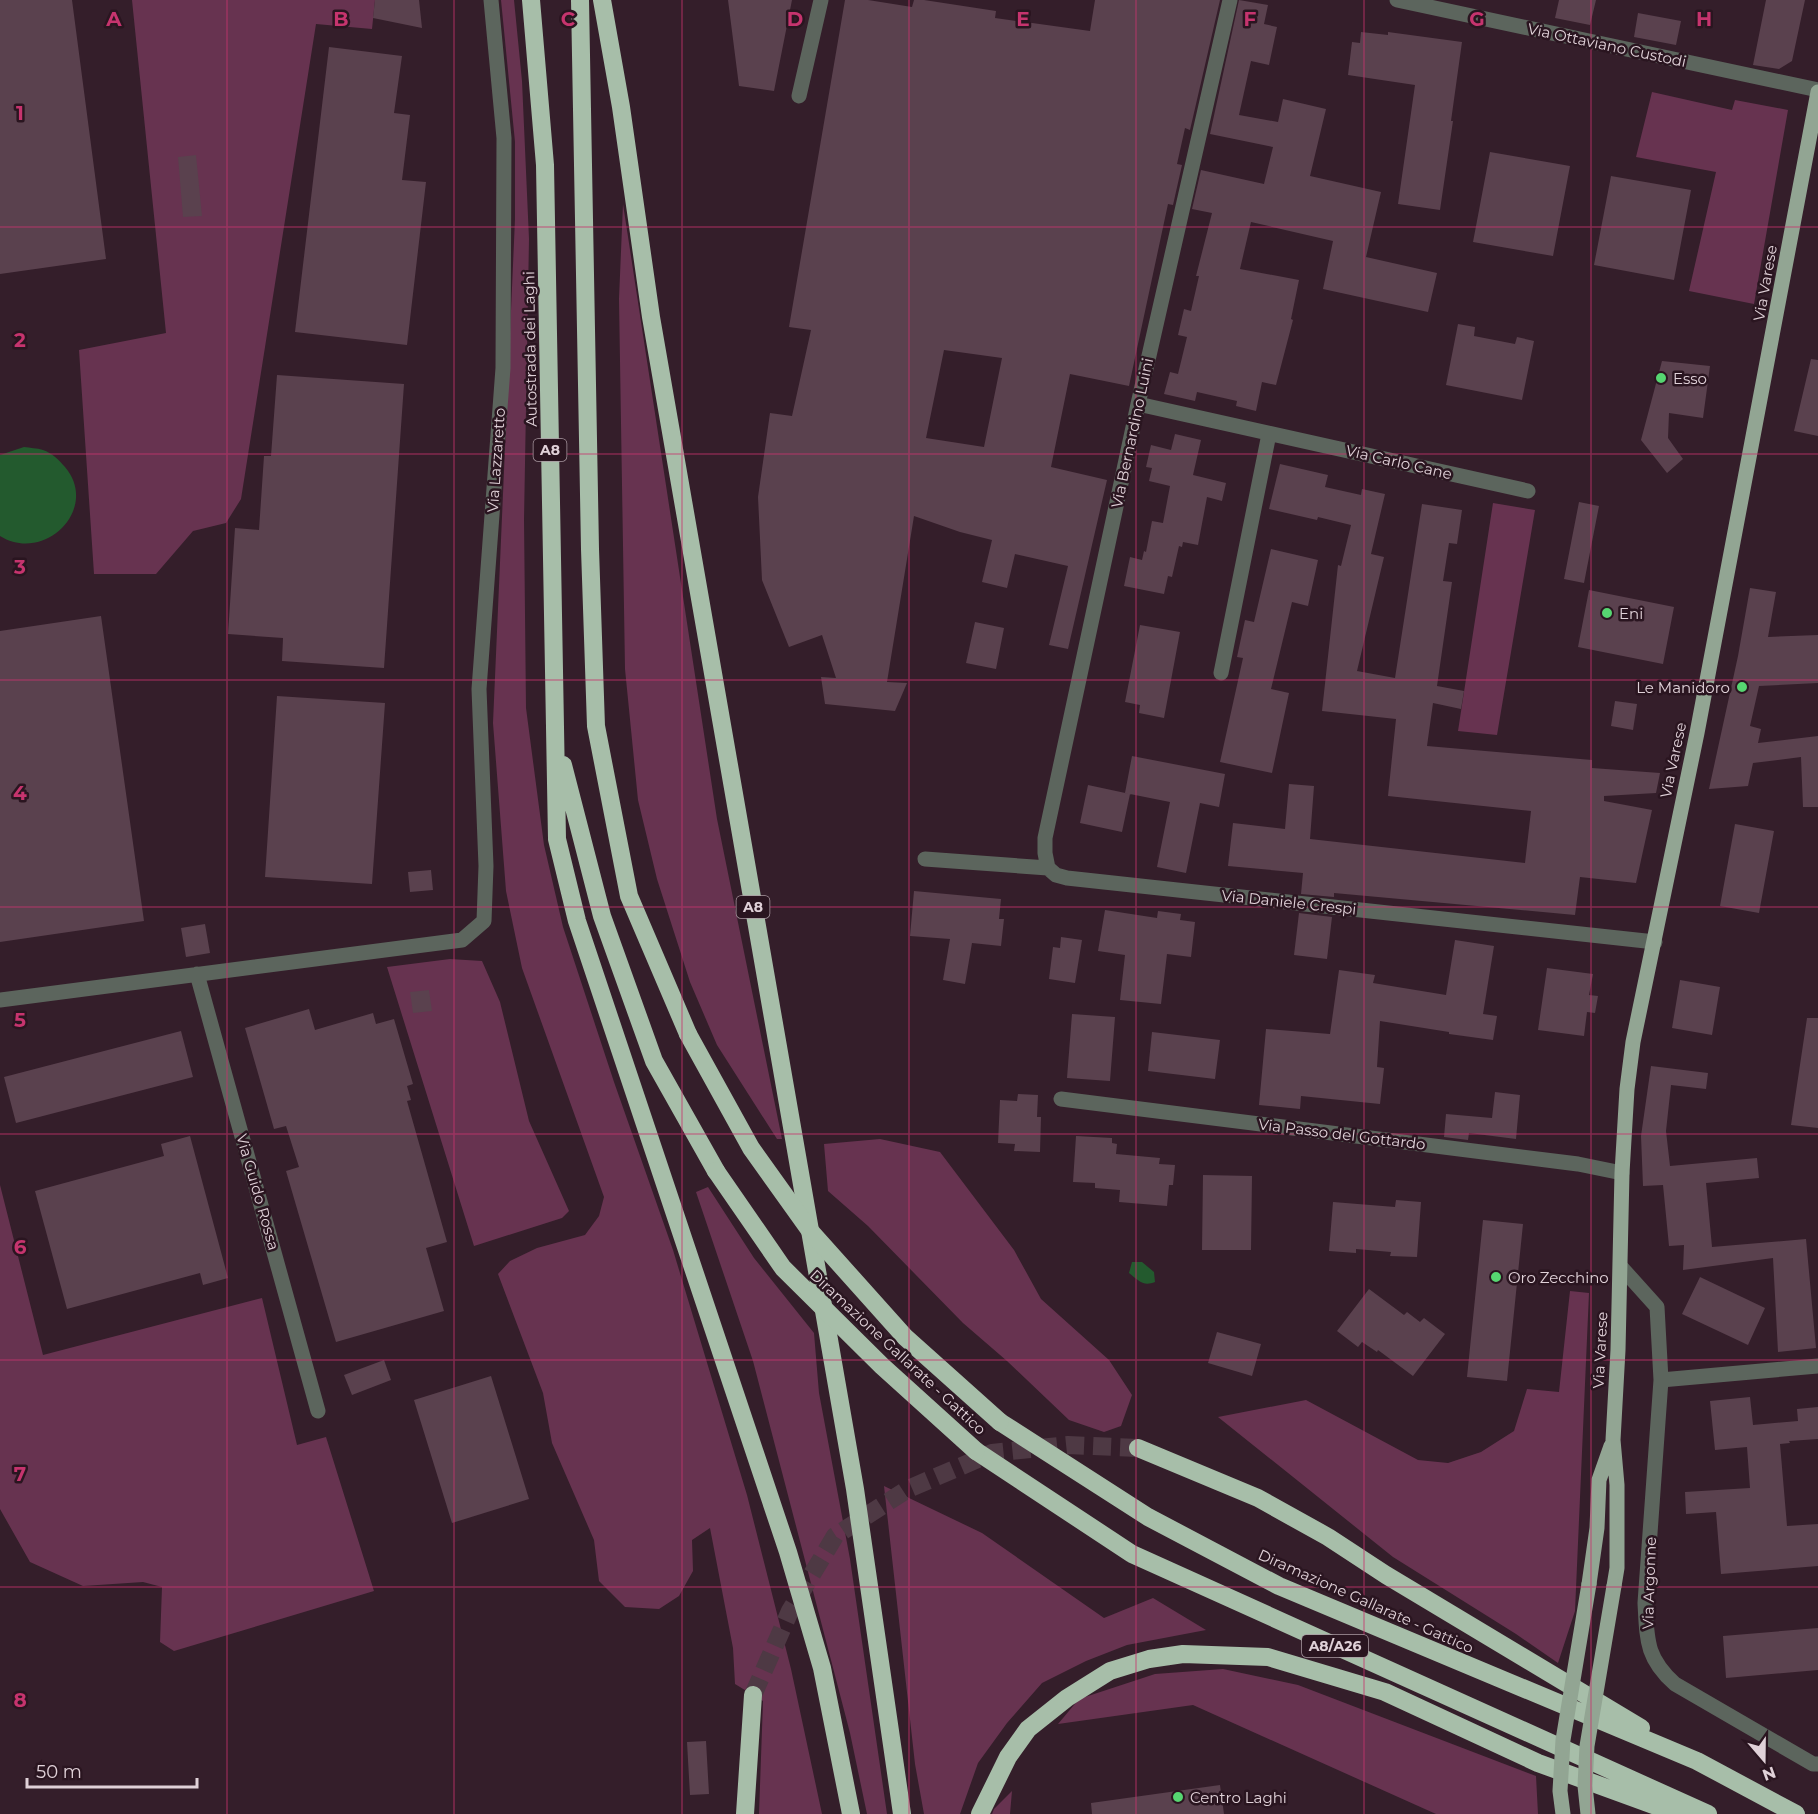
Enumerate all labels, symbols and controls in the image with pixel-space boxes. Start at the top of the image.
text: A [105,7,122,31]
text: B [333,7,349,31]
text: C [561,7,576,31]
text: D [787,7,803,31]
text: E [1016,7,1030,31]
text: F [1244,7,1257,31]
text: G [1469,7,1485,31]
text: H [1696,7,1712,31]
street label: Via Ottaviano Custodi [1526,19,1688,71]
text: 1 [16,101,24,125]
street label: Via Varese [1749,244,1781,322]
street label: Autostrada dei Laghi [519,271,541,427]
text: 2 [14,328,26,352]
street label: Via Bernardino Luini [1107,356,1157,510]
place label: Esso [1673,369,1707,388]
marker: Esso [1654,371,1668,385]
street label: Via Lazzaretto [483,407,509,513]
road number: A8 [534,439,566,461]
street label: Via Carlo Cane [1344,441,1454,483]
text: 3 [13,555,26,579]
place label: Eni [1619,604,1643,623]
marker: Eni [1600,606,1614,620]
place label: Le Manidoro [1636,678,1730,697]
marker: Le Manidoro [1735,680,1749,694]
street label: Via Varese [1656,720,1690,800]
text: 4 [13,781,27,805]
street label: Via Daniele Crespi [1221,885,1357,919]
road number: A8 [736,896,770,918]
text: 5 [14,1008,26,1032]
street label: Via Passo del Gottardo [1257,1114,1427,1154]
street label: Via Guido Rossa [232,1132,284,1252]
text: 6 [14,1235,27,1259]
street label: Diramazione Gallarate - Gattico [806,1265,990,1439]
place label: Oro Zecchino [1508,1268,1609,1287]
marker: Oro Zecchino [1489,1270,1503,1284]
street label: Via Varese [1589,1311,1611,1389]
text: 7 [14,1462,26,1486]
street label: Via Argonne [1638,1536,1660,1630]
street label: Diramazione Gallarate - Gattico [1255,1545,1477,1657]
road number: A8/A26 [1302,1635,1368,1657]
text: 8 [13,1688,27,1712]
north arrow [1734,1730,1794,1790]
scale bar [27,1751,196,1789]
text: 50 m [36,1761,82,1783]
text: N [1760,1762,1778,1785]
place label: Centro Laghi [1190,1788,1287,1807]
marker: Centro Laghi [1171,1790,1185,1804]

